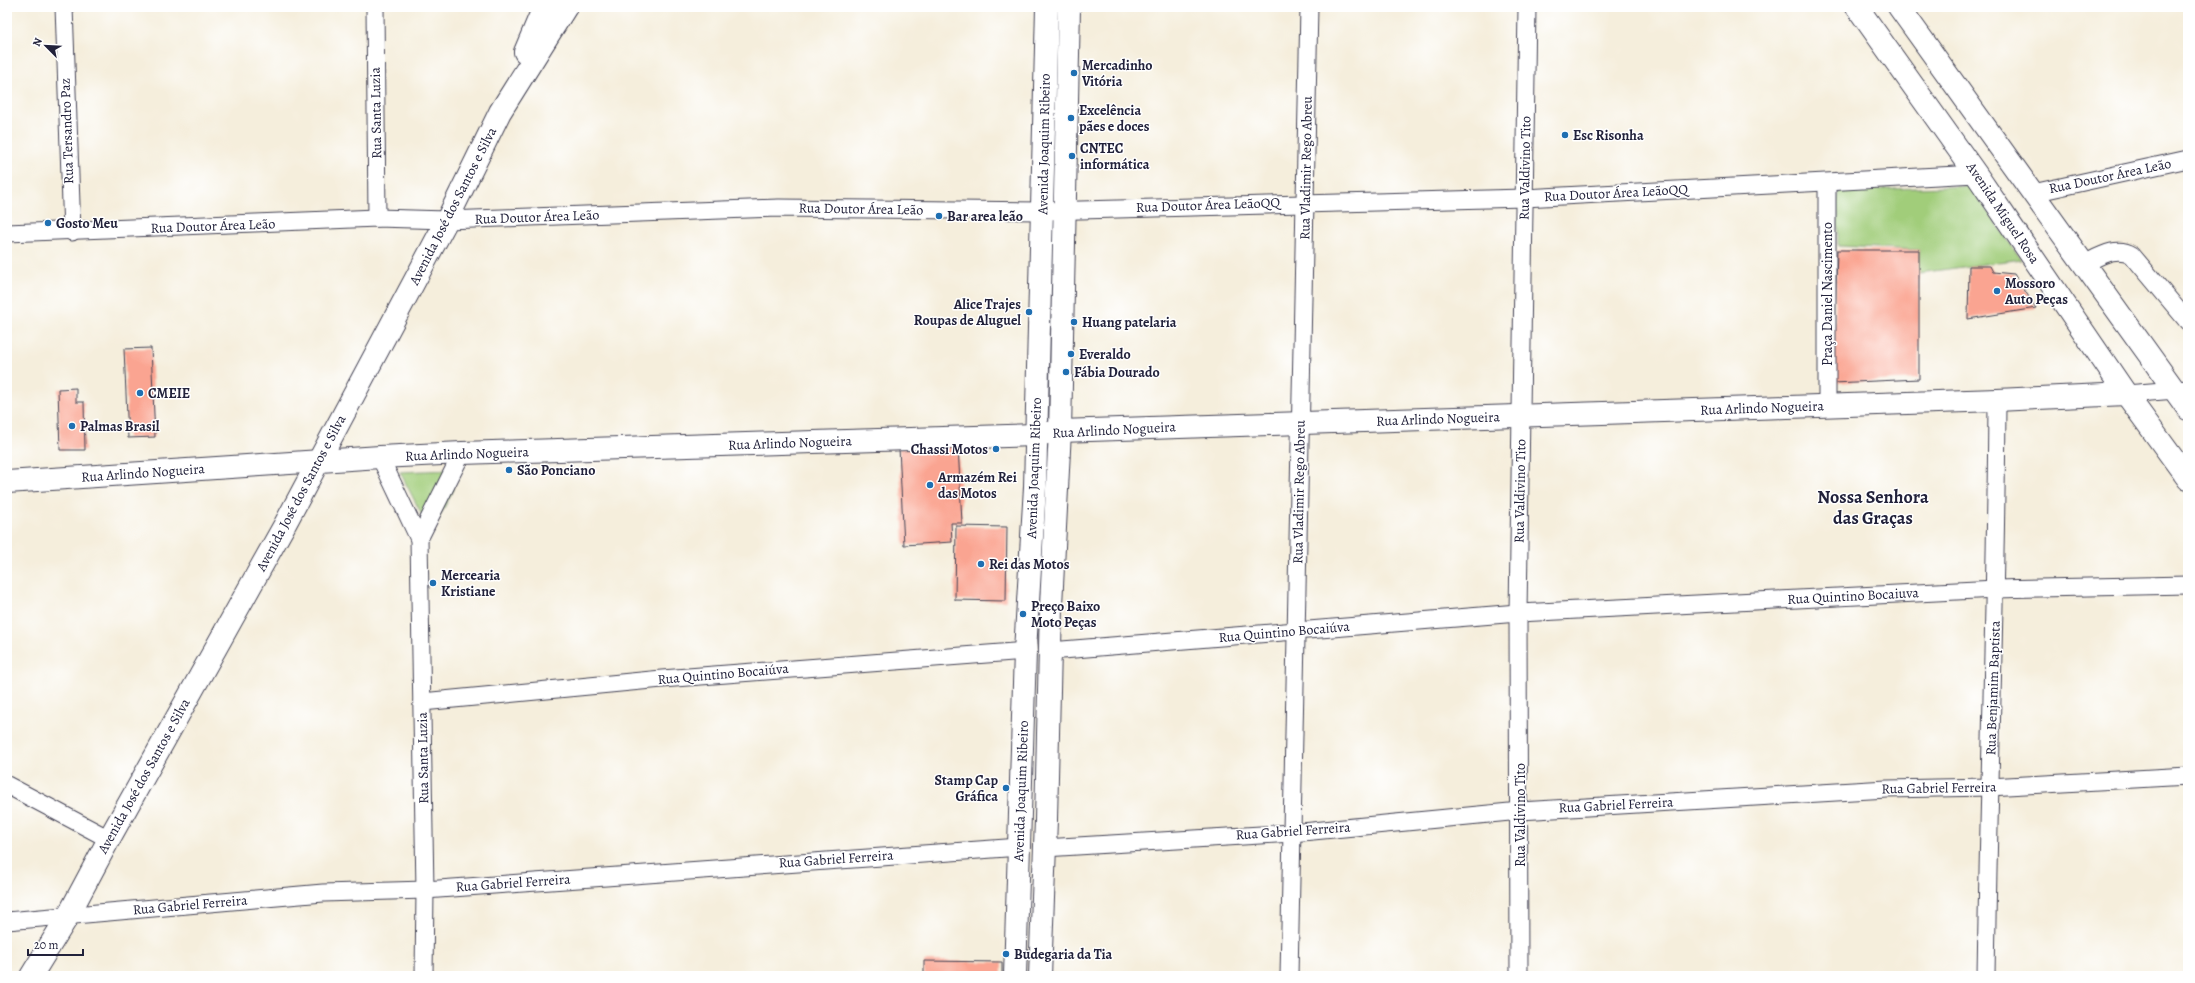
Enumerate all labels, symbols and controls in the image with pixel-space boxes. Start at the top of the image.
north arrow [26,26,66,66]
text: N [29,35,46,49]
place label: Mercadinho Vitória [1081,56,1153,91]
street label: Rua Santa Luzia [366,66,386,159]
marker: Mercadinho Vitória [1069,68,1079,78]
street label: Avenida Joaquim Ribeiro [1033,73,1055,216]
street label: Rua Tersandro Paz [56,78,78,184]
street label: Rua Vladimir Rego Abreu [1295,96,1317,240]
place label: Excelência pães e doces [1079,101,1150,136]
marker: Excelência pães e doces [1066,113,1076,123]
street label: Rua Valdivino Tito [1515,116,1535,220]
street label: Avenida José dos Santos e Silva [404,123,501,289]
place label: Esc Risonha [1573,126,1644,145]
marker: Esc Risonha [1560,130,1570,140]
place label: CNTEC informática [1080,139,1150,174]
marker: CNTEC informática [1067,151,1077,161]
street label: Rua Doutor Área Leão [2047,154,2173,198]
street label: Avenida Miguel Rosa [1961,158,2044,268]
street label: Rua Doutor Área LeãoQQ [1544,180,1691,206]
street label: Rua Doutor Área LeãoQQ [1136,193,1283,217]
street label: Rua Doutor Área Leão [799,198,924,220]
street label: Rua Doutor Área Leão [474,205,600,229]
place label: Bar area leão [947,207,1023,226]
marker: Bar area leão [934,211,944,221]
place label: Gosto Meu [56,214,118,233]
street label: Rua Doutor Área Leão [150,214,276,238]
marker: Gosto Meu [43,218,53,228]
street label: Praça Daniel Nascimento [1818,222,1837,366]
place label: Mossoro Auto Peças [2004,274,2068,309]
marker: Mossoro Auto Peças [1992,286,2002,296]
place label: Alice Trajes Roupas de Aluguel [914,295,1021,330]
marker: Alice Trajes Roupas de Aluguel [1024,307,1034,317]
place label: Huang patelaria [1082,313,1177,332]
marker: Huang patelaria [1069,317,1079,327]
place label: Everaldo [1079,345,1131,364]
marker: Everaldo [1066,349,1076,359]
place label: Fábia Dourado [1074,363,1160,382]
marker: Fábia Dourado [1061,367,1071,377]
place label: CMEIE [148,384,190,403]
marker: CMEIE [135,388,145,398]
street label: Rua Arlindo Nogueira [1700,396,1825,420]
street label: Avenida Joaquim Ribeiro [1022,397,1046,540]
street label: Rua Arlindo Nogueira [1376,407,1501,431]
street label: Avenida José dos Santos e Silva [251,411,351,575]
place label: Palmas Brasil [80,417,160,436]
street label: Rua Arlindo Nogueira [1052,417,1177,443]
street label: Rua Vladimir Rego Abreu [1288,420,1310,564]
marker: Palmas Brasil [67,421,77,431]
street label: Rua Arlindo Nogueira [728,431,853,455]
street label: Rua Valdivino Tito [1510,439,1530,543]
place label: Chassi Motos [911,440,988,459]
street label: Rua Arlindo Nogueira [405,442,530,466]
marker: Chassi Motos [991,444,1001,454]
street label: Rua Arlindo Nogueira [81,459,206,487]
place label: São Ponciano [517,461,595,480]
marker: São Ponciano [504,465,514,475]
place label: Armazém Rei das Motos [937,468,1017,503]
marker: Armazém Rei das Motos [925,480,935,490]
district label: Nossa Senhora das Graças [1817,485,1929,530]
place label: Rei das Motos [989,555,1070,574]
marker: Rei das Motos [976,559,986,569]
place label: Mercearia Kristiane [441,566,501,601]
marker: Mercearia Kristiane [428,578,438,588]
street label: Rua Quintino Bocaiuva [1787,583,1920,609]
place label: Preço Baixo Moto Peças [1031,597,1100,632]
marker: Preço Baixo Moto Peças [1018,609,1028,619]
street label: Rua Quintino Bocaiúva [1218,617,1351,647]
street label: Rua Benjamim Baptista [1981,620,2005,756]
street label: Rua Quintino Bocaiúva [657,659,790,689]
street label: Avenida José dos Santos e Silva [93,695,195,858]
street label: Rua Santa Luzia [413,711,433,804]
street label: Avenida Joaquim Ribeiro [1009,720,1033,863]
street label: Rua Valdivino Tito [1511,763,1530,867]
place label: Stamp Cap Gráfica [934,771,998,806]
street label: Rua Gabriel Ferreira [1881,777,1997,799]
marker: Stamp Cap Gráfica [1001,783,1011,793]
street label: Rua Gabriel Ferreira [1558,792,1674,817]
street label: Rua Gabriel Ferreira [1235,817,1351,844]
street label: Rua Gabriel Ferreira [778,845,894,872]
street label: Rua Gabriel Ferreira [455,869,571,896]
street label: Rua Gabriel Ferreira [132,890,249,919]
scale bar [28,931,83,957]
text: 20 m [34,937,58,953]
place label: Budegaria da Tia [1014,945,1113,964]
marker: Budegaria da Tia [1001,949,1011,959]

